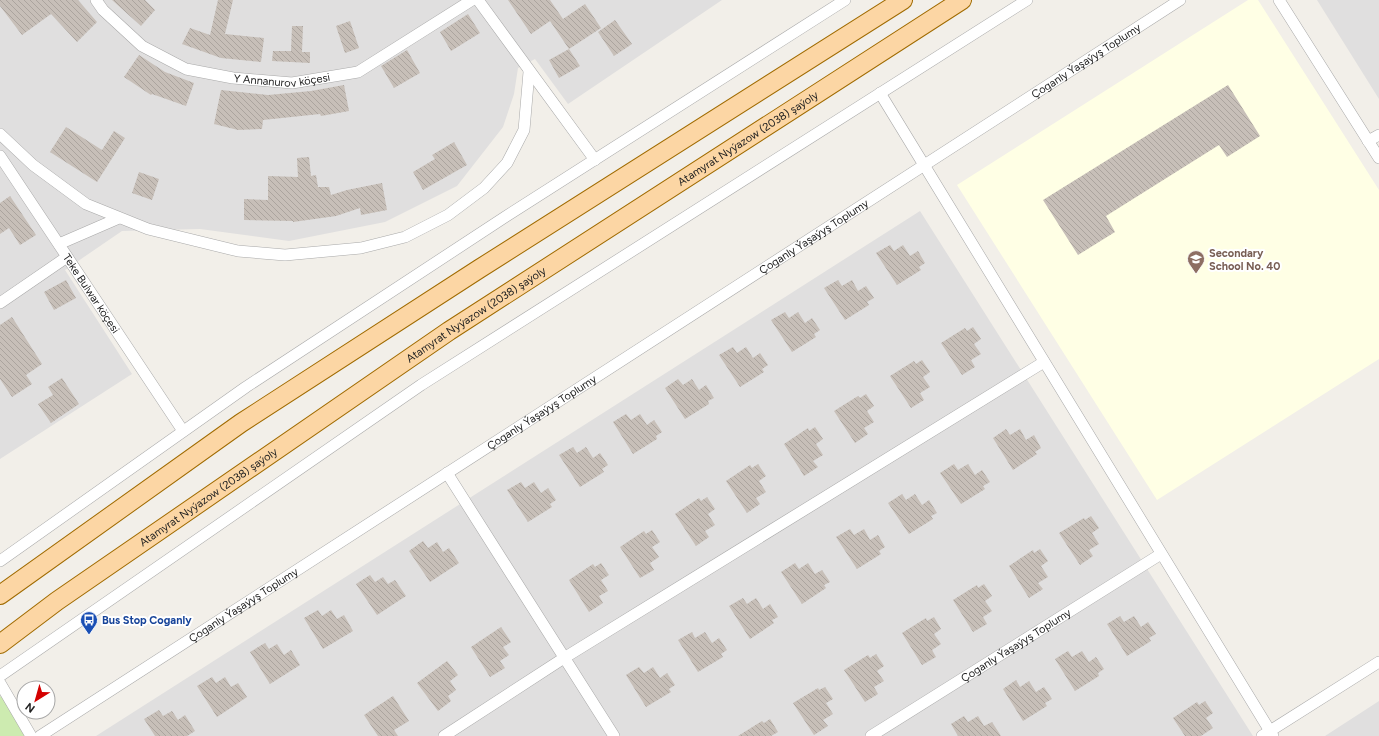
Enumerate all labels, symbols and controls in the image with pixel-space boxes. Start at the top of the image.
street label: Çoganly Ýaşaýyş Toplumy [1029,21,1143,101]
street label: Y Annanurov köçesi [233,70,331,90]
street label: Atamyrat Nyýazow (2038) şaýoly [675,88,821,188]
street label: Çoganly Ýaşaýyş Toplumy [757,196,871,277]
place label: Secondary School No. 40 [1209,247,1280,273]
school or university icon: Secondary School No. 40 [1186,249,1206,274]
street label: Teke Bulwar köçesi [60,251,122,335]
street label: Atamyrat Nyýazow (2038) şaýoly [404,264,548,365]
street label: Çoganly Ýaşaýyş Toplumy [484,372,599,452]
street label: Atamyrat Nyýazow (2038) şaýoly [137,445,280,549]
street label: Çoganly Ýaşaýyş Toplumy [186,565,301,645]
street label: Çoganly Ýaşaýyş Toplumy [958,606,1073,685]
bus stop icon: Bus Stop Coganly [79,610,99,635]
place label: Bus Stop Coganly [102,614,192,627]
north arrow [16,680,56,720]
text: N [23,700,38,715]

